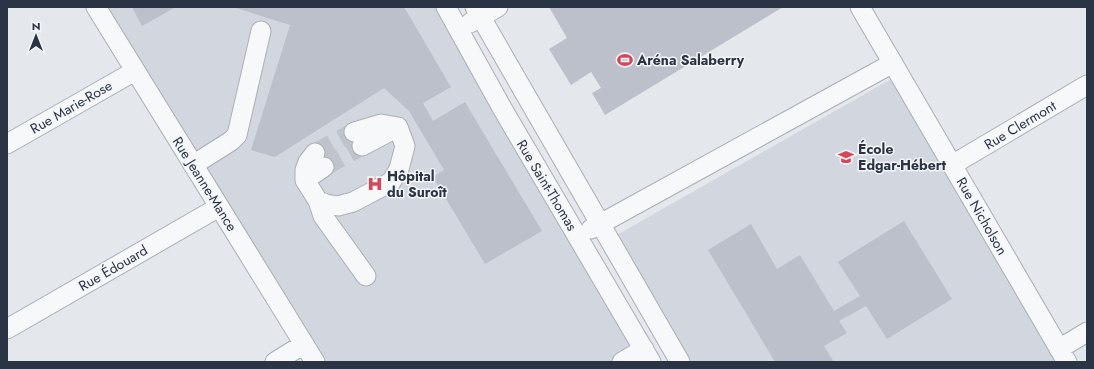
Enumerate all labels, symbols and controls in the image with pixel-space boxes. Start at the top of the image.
north arrow [16,16,56,56]
text: N [32,18,40,34]
place label: Aréna Salaberry [636,50,745,70]
sports icon: Aréna Salaberry [616,51,634,69]
street label: Rue Marie-Rose [26,75,116,139]
street label: Rue Clermont [980,95,1060,154]
street label: Rue Jeanne-Mance [168,133,242,235]
street label: Rue Saint-Thomas [512,136,582,235]
place label: École Edgar-Hébert [858,139,946,175]
school or university icon: École Edgar-Hébert [837,148,855,166]
place label: Hôpital du Suroît [387,166,447,202]
street label: Rue Nicholson [952,173,1012,259]
hospital icon: Hôpital du Suroît [366,175,384,193]
street label: Rue Édouard [75,240,151,296]

